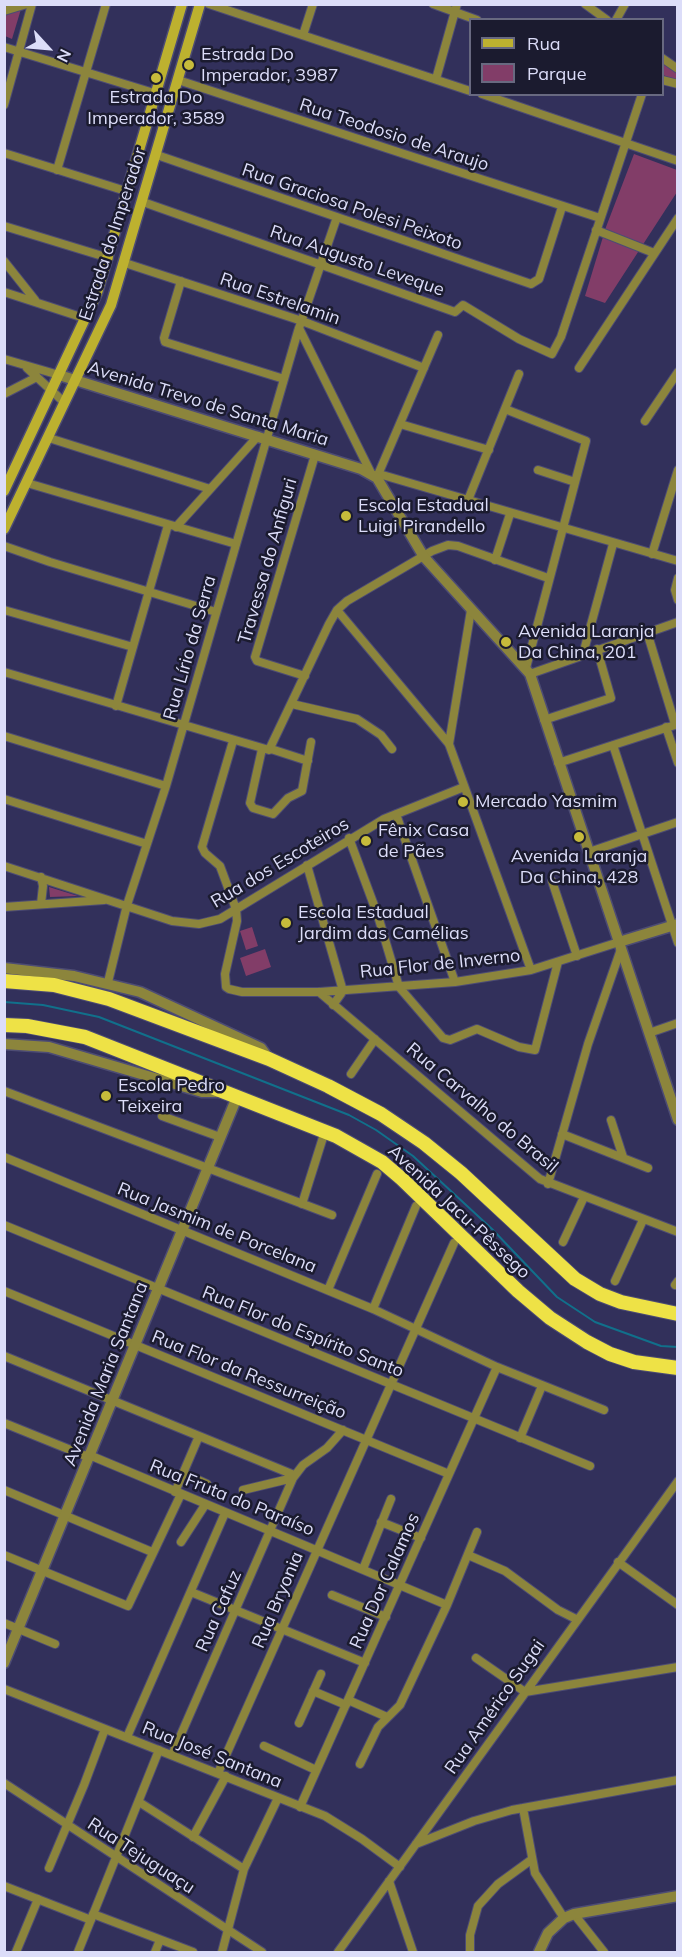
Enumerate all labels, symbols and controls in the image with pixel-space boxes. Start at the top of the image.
north arrow [18,18,78,78]
legend [469,18,664,96]
text: Rua [527,32,561,55]
place label: Estrada Do Imperador, 3987 [201,44,339,86]
text: N [53,46,76,66]
marker: Estrada Do Imperador, 3987 [182,58,196,72]
text: Parque [527,62,586,85]
marker: Estrada Do Imperador, 3589 [149,71,163,85]
place label: Estrada Do Imperador, 3589 [87,87,225,130]
street label: Rua Teodosio de Araujo [297,94,491,176]
street label: Estrada do Imperador [75,145,151,323]
street label: Rua Graciosa Polesi Peixoto [239,159,465,255]
street label: Rua Augusto Leveque [267,221,447,301]
street label: Rua Estrelamin [217,268,343,330]
street label: Avenida Trevo de Santa Maria [85,357,331,451]
street label: Travessa do Anfiguri [234,476,302,646]
place label: Escola Estadual Luigi Pirandello [358,495,489,538]
marker: Escola Estadual Luigi Pirandello [339,509,353,523]
street label: Rua Lírio da Serra [159,573,221,723]
place label: Avenida Laranja Da China, 201 [518,621,655,664]
marker: Avenida Laranja Da China, 201 [499,635,513,649]
place label: Mercado Yasmim [475,791,617,813]
marker: Mercado Yasmim [456,795,470,809]
street label: Rua dos Escoteiros [207,813,353,913]
place label: Fênix Casa de Pães [378,820,469,862]
marker: Avenida Laranja Da China, 428 [572,830,586,844]
marker: Fênix Casa de Pães [359,834,373,848]
place label: Avenida Laranja Da China, 428 [511,846,647,888]
place label: Escola Estadual Jardim das Camélias [298,902,469,944]
marker: Escola Estadual Jardim das Camélias [279,916,293,930]
street label: Rua Flor de Inverno [359,945,521,983]
street label: Rua Carvalho do Brasil [402,1038,562,1178]
place label: Escola Pedro Teixeira [118,1075,225,1118]
marker: Escola Pedro Teixeira [99,1089,113,1103]
street label: Avenida Jacu-Pêssego [383,1140,535,1284]
street label: Rua Jasmim de Porcelana [114,1178,320,1278]
street label: Avenida Maria Santana [59,1279,153,1469]
street label: Rua Flor do Espírito Santo [199,1282,407,1382]
street label: Rua Flor da Ressurreição [149,1326,349,1424]
street label: Rua Fruta do Paraíso [147,1455,317,1541]
street label: Rua Dor Calamos [345,1510,425,1652]
street label: Rua Bryonia [248,1548,308,1652]
street label: Rua Cafuz [191,1567,247,1655]
street label: Rua Américo Sugai [440,1636,550,1778]
street label: Rua José Santana [139,1717,285,1793]
street label: Rua Tejuguaçu [83,1813,199,1899]

